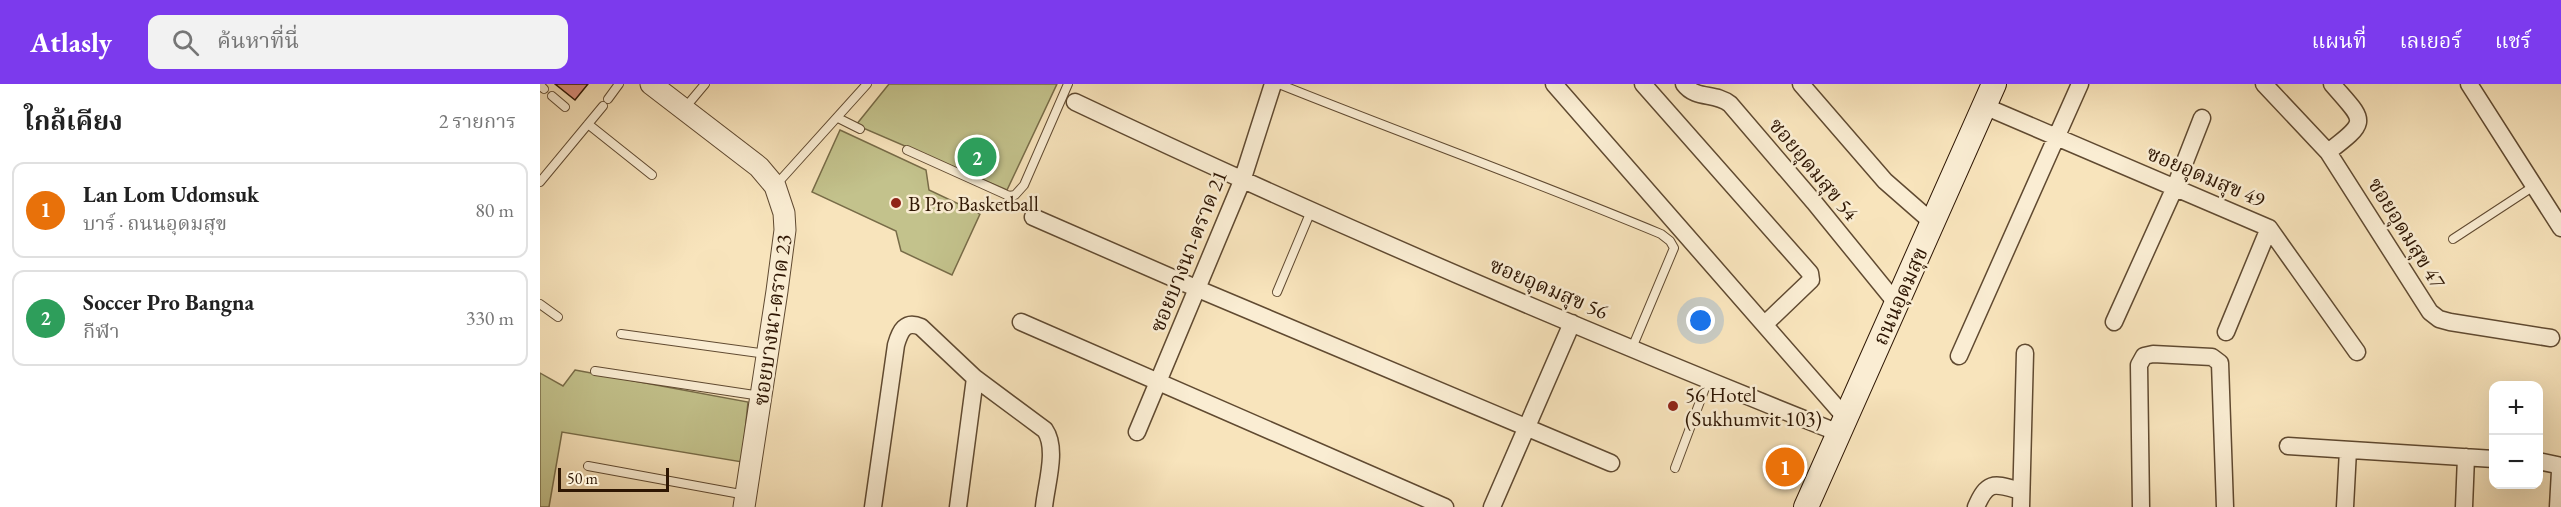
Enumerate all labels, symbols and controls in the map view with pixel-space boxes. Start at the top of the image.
search box [148,15,568,69]
text: Atlasly [30,24,112,60]
icon: search [169,26,202,59]
text: ค้นหาที่นี่ [217,26,299,55]
text: แผนที่ [2312,27,2367,54]
text: เลเยอร์ [2400,27,2462,54]
text: แชร์ [2495,27,2531,54]
text: ใกล้เคียง [24,104,123,138]
text: 2 รายการ [439,108,516,134]
street label: ซอยอุดมสุข 54 [1762,112,1865,227]
pin: 2 [958,134,996,180]
street label: ซอยอุดมสุข 49 [2142,139,2269,214]
street label: ซอยบางนา-ตราด 21 [1143,166,1233,336]
street label: ซอยอุดมสุข 47 [2361,172,2452,295]
text: Lan Lom Udomsuk [83,180,259,209]
place label: B Pro Basketball [908,190,1039,217]
marker: B Pro Basketball [889,196,903,210]
text: 1 [40,197,51,223]
text: 80 m [475,197,514,223]
text: บาร์ · ถนนอุดมสุข [83,210,227,236]
street label: ซอยบางนา-ตราด 23 [747,233,797,407]
street label: ถนนอุดมสุข [1866,243,1935,350]
street label: ซอยอุดมสุข 56 [1485,251,1612,326]
text: Soccer Pro Bangna [83,288,254,317]
text: 2 [40,305,51,331]
text: 330 m [466,305,514,331]
your location [1686,306,1715,335]
text: กีฬา [83,318,119,344]
place label: 56 Hotel (Sukhumvit 103) [1685,381,1822,432]
map controls [2489,381,2543,489]
button: + [2489,381,2543,435]
marker: 56 Hotel (Sukhumvit 103) [1666,399,1680,413]
button: − [2489,435,2543,489]
pin: 1 [1766,444,1804,490]
scale bar [558,465,669,492]
text: 50 m [567,468,598,489]

